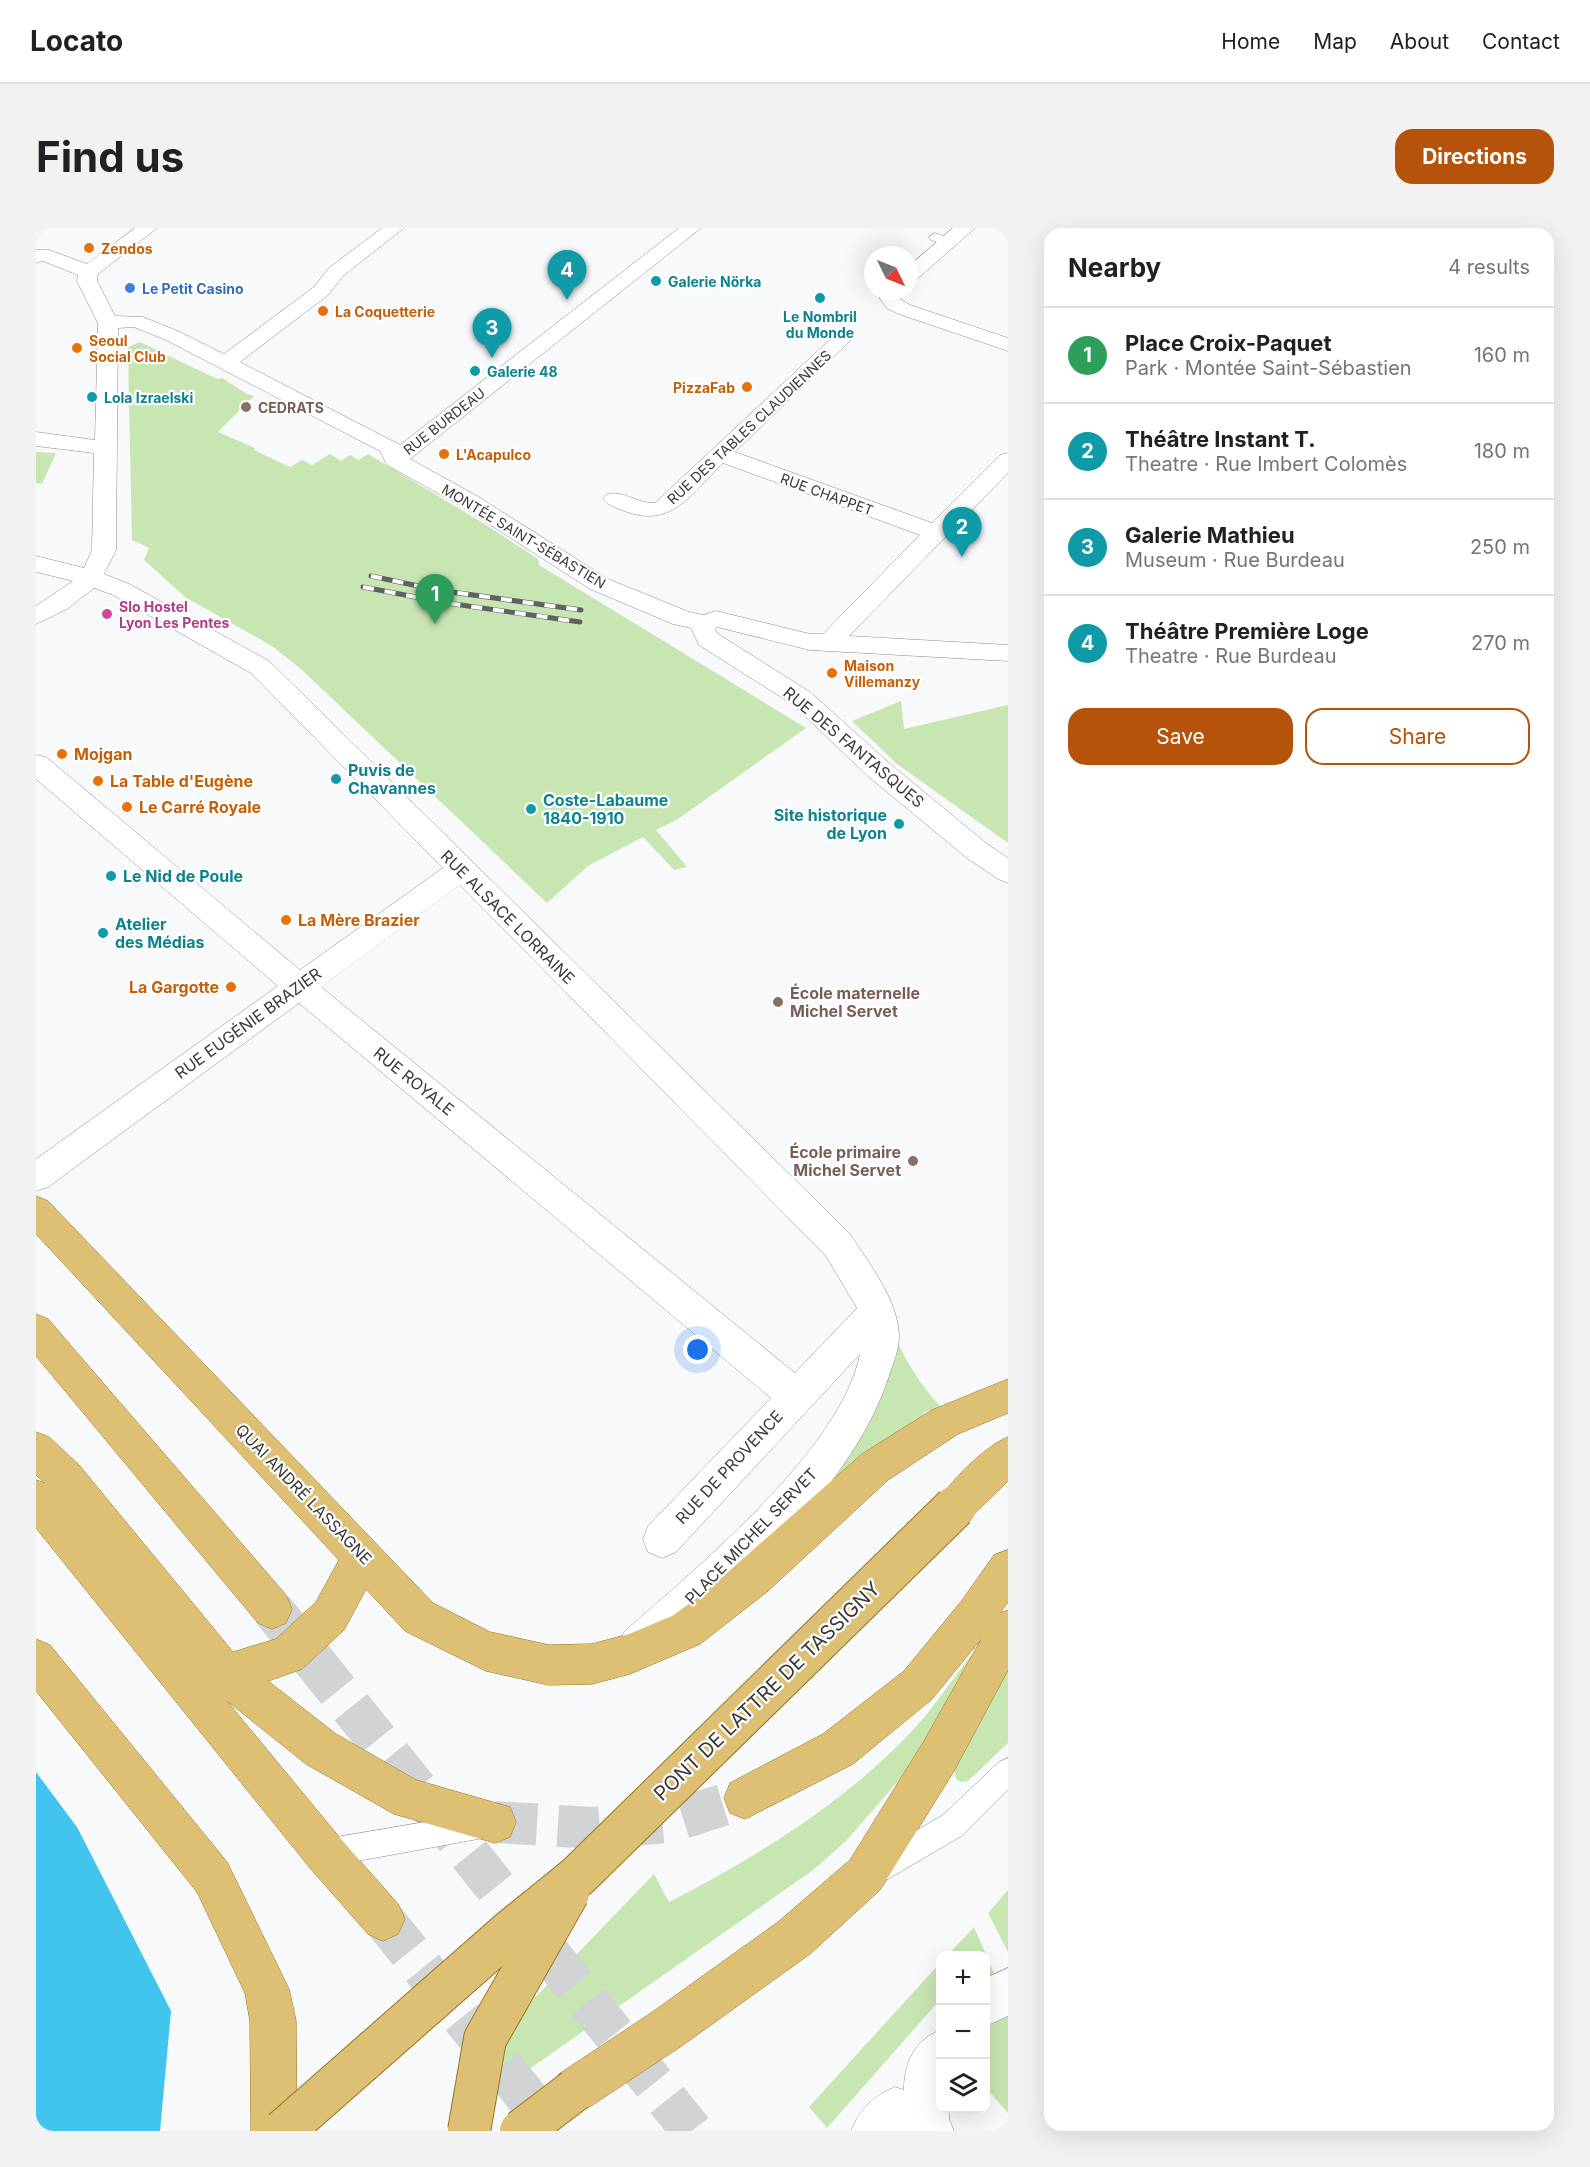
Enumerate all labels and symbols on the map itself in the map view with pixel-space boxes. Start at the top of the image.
place label: Zendos [101,240,153,257]
marker: Zendos [82,241,96,255]
north arrow [864,246,918,300]
pin: 4 [548,250,586,300]
place label: Galerie Nörka [668,273,761,290]
marker: Galerie Nörka [649,274,663,288]
place label: Le Petit Casino [142,280,244,297]
marker: Le Petit Casino [123,281,137,295]
marker: Le Nombril du Monde [813,291,827,305]
place label: La Coquetterie [335,303,435,320]
marker: La Coquetterie [316,304,330,318]
pin: 3 [472,308,512,358]
place label: Le Nombril du Monde [783,308,857,341]
place label: Seoul Social Club [89,332,166,365]
marker: Seoul Social Club [70,341,84,355]
street label: RUE DES TABLES CLAUDIENNES [664,346,834,508]
place label: Galerie 48 [487,363,558,380]
marker: Galerie 48 [468,364,482,378]
place label: PizzaFab [673,379,735,396]
marker: PizzaFab [740,380,754,394]
street label: RUE BURDEAU [400,384,488,458]
place label: Lola Izraelski [104,389,193,406]
marker: Lola Izraelski [85,390,99,404]
place label: CEDRATS [258,399,324,416]
marker: CEDRATS [239,400,253,414]
place label: L'Acapulco [456,446,531,463]
marker: L'Acapulco [437,447,451,461]
street label: RUE CHAPPET [778,469,876,519]
street label: MONTÉE SAINT-SÉBASTIEN [439,480,609,592]
pin: 2 [942,508,982,557]
pin: 1 [416,574,454,624]
place label: Slo Hostel Lyon Les Pentes [119,598,230,631]
marker: Slo Hostel Lyon Les Pentes [100,607,114,621]
place label: Maison Villemanzy [844,657,921,690]
marker: Maison Villemanzy [825,666,839,680]
street label: RUE DES FANTASQUES [780,682,928,812]
place label: Mojgan [74,744,132,764]
marker: Mojgan [55,747,69,761]
place label: Puvis de Chavannes [348,760,436,798]
place label: La Table d'Eugène [110,771,253,791]
marker: Puvis de Chavannes [329,772,343,786]
marker: La Table d'Eugène [91,774,105,788]
place label: Coste-Labaume 1840-1910 [543,790,668,828]
place label: Le Carré Royale [139,797,261,817]
marker: Le Carré Royale [120,800,134,814]
marker: Coste-Labaume 1840-1910 [524,802,538,816]
place label: Site historique de Lyon [774,805,887,843]
marker: Site historique de Lyon [892,817,906,831]
street label: RUE ALSACE LORRAINE [437,846,579,988]
place label: Le Nid de Poule [123,866,243,886]
marker: Le Nid de Poule [104,869,118,883]
place label: La Mère Brazier [298,910,420,930]
marker: La Mère Brazier [279,913,293,927]
place label: Atelier des Médias [115,914,205,952]
marker: Atelier des Médias [96,926,110,940]
street label: RUE EUGÉNIE BRAZIER [171,963,325,1083]
place label: La Gargotte [129,977,219,997]
marker: La Gargotte [224,980,238,994]
place label: École maternelle Michel Servet [790,983,920,1021]
marker: École maternelle Michel Servet [771,995,785,1009]
street label: RUE ROYALE [370,1042,458,1120]
place label: École primaire Michel Servet [789,1142,901,1180]
marker: École primaire Michel Servet [906,1154,920,1168]
your location [683,1335,712,1364]
street label: RUE DE PROVENCE [671,1406,787,1528]
street label: QUAI ANDRÉ LASSAGNE [232,1420,376,1568]
street label: PLACE MICHEL SERVET [681,1464,821,1608]
street label: PONT DE LATTRE DE TASSIGNY [649,1576,885,1806]

